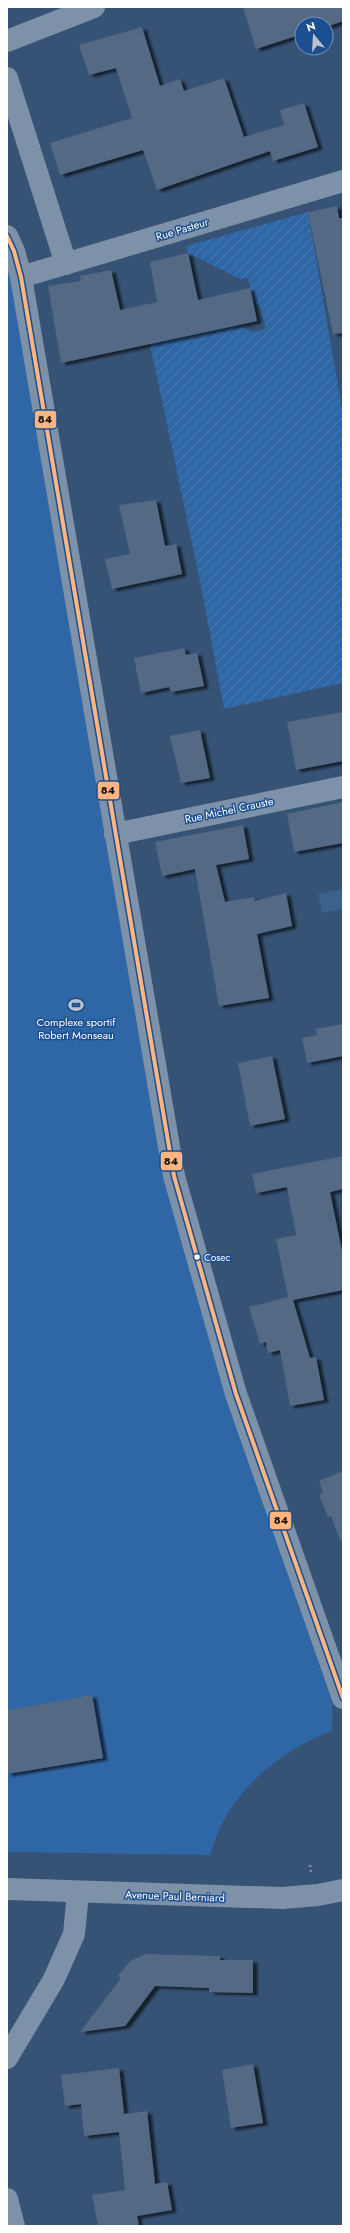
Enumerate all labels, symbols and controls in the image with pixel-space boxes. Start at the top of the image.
north arrow [294,16,334,56]
text: N [304,18,318,35]
street label: Rue Pasteur [154,213,210,245]
line badge: 84 [34,410,57,429]
text: 84 [38,411,53,427]
line badge: 84 [97,781,120,800]
text: 84 [101,782,116,798]
street label: Rue Michel Crauste [183,793,275,827]
sports icon: Complexe sportif Robert Monseau [67,996,85,1014]
place label: Complexe sportif Robert Monseau [37,1014,116,1043]
line badge: 84 [160,1151,183,1171]
text: 84 [164,1153,179,1169]
place label: Cosec [204,1250,230,1265]
marker: Cosec [192,1252,202,1262]
line badge: 84 [269,1511,292,1530]
text: 84 [274,1512,289,1528]
street label: Avenue Paul Berniard [125,1886,225,1906]

